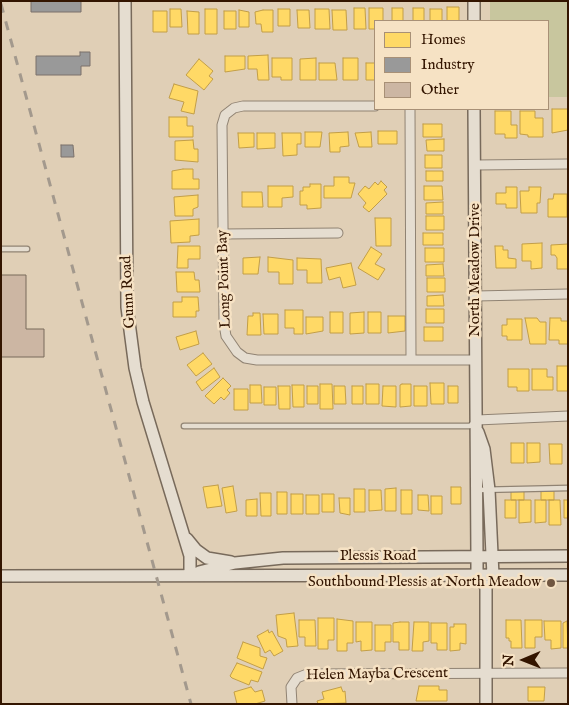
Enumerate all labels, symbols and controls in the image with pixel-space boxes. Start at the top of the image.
legend [374,20,549,110]
text: Homes [421,30,465,49]
text: Industry [421,55,475,74]
text: Other [421,80,459,99]
street label: North Meadow Drive [467,203,485,337]
street label: Long Point Bay [214,229,236,329]
street label: Gunn Road [118,255,140,329]
street label: Plessis Road [340,548,416,566]
place label: Southbound Plessis at North Meadow [308,574,541,592]
marker: Southbound Plessis at North Meadow [545,577,557,589]
north arrow [499,635,549,685]
text: N [500,654,518,666]
street label: Helen Mayba Crescent [306,665,448,685]

